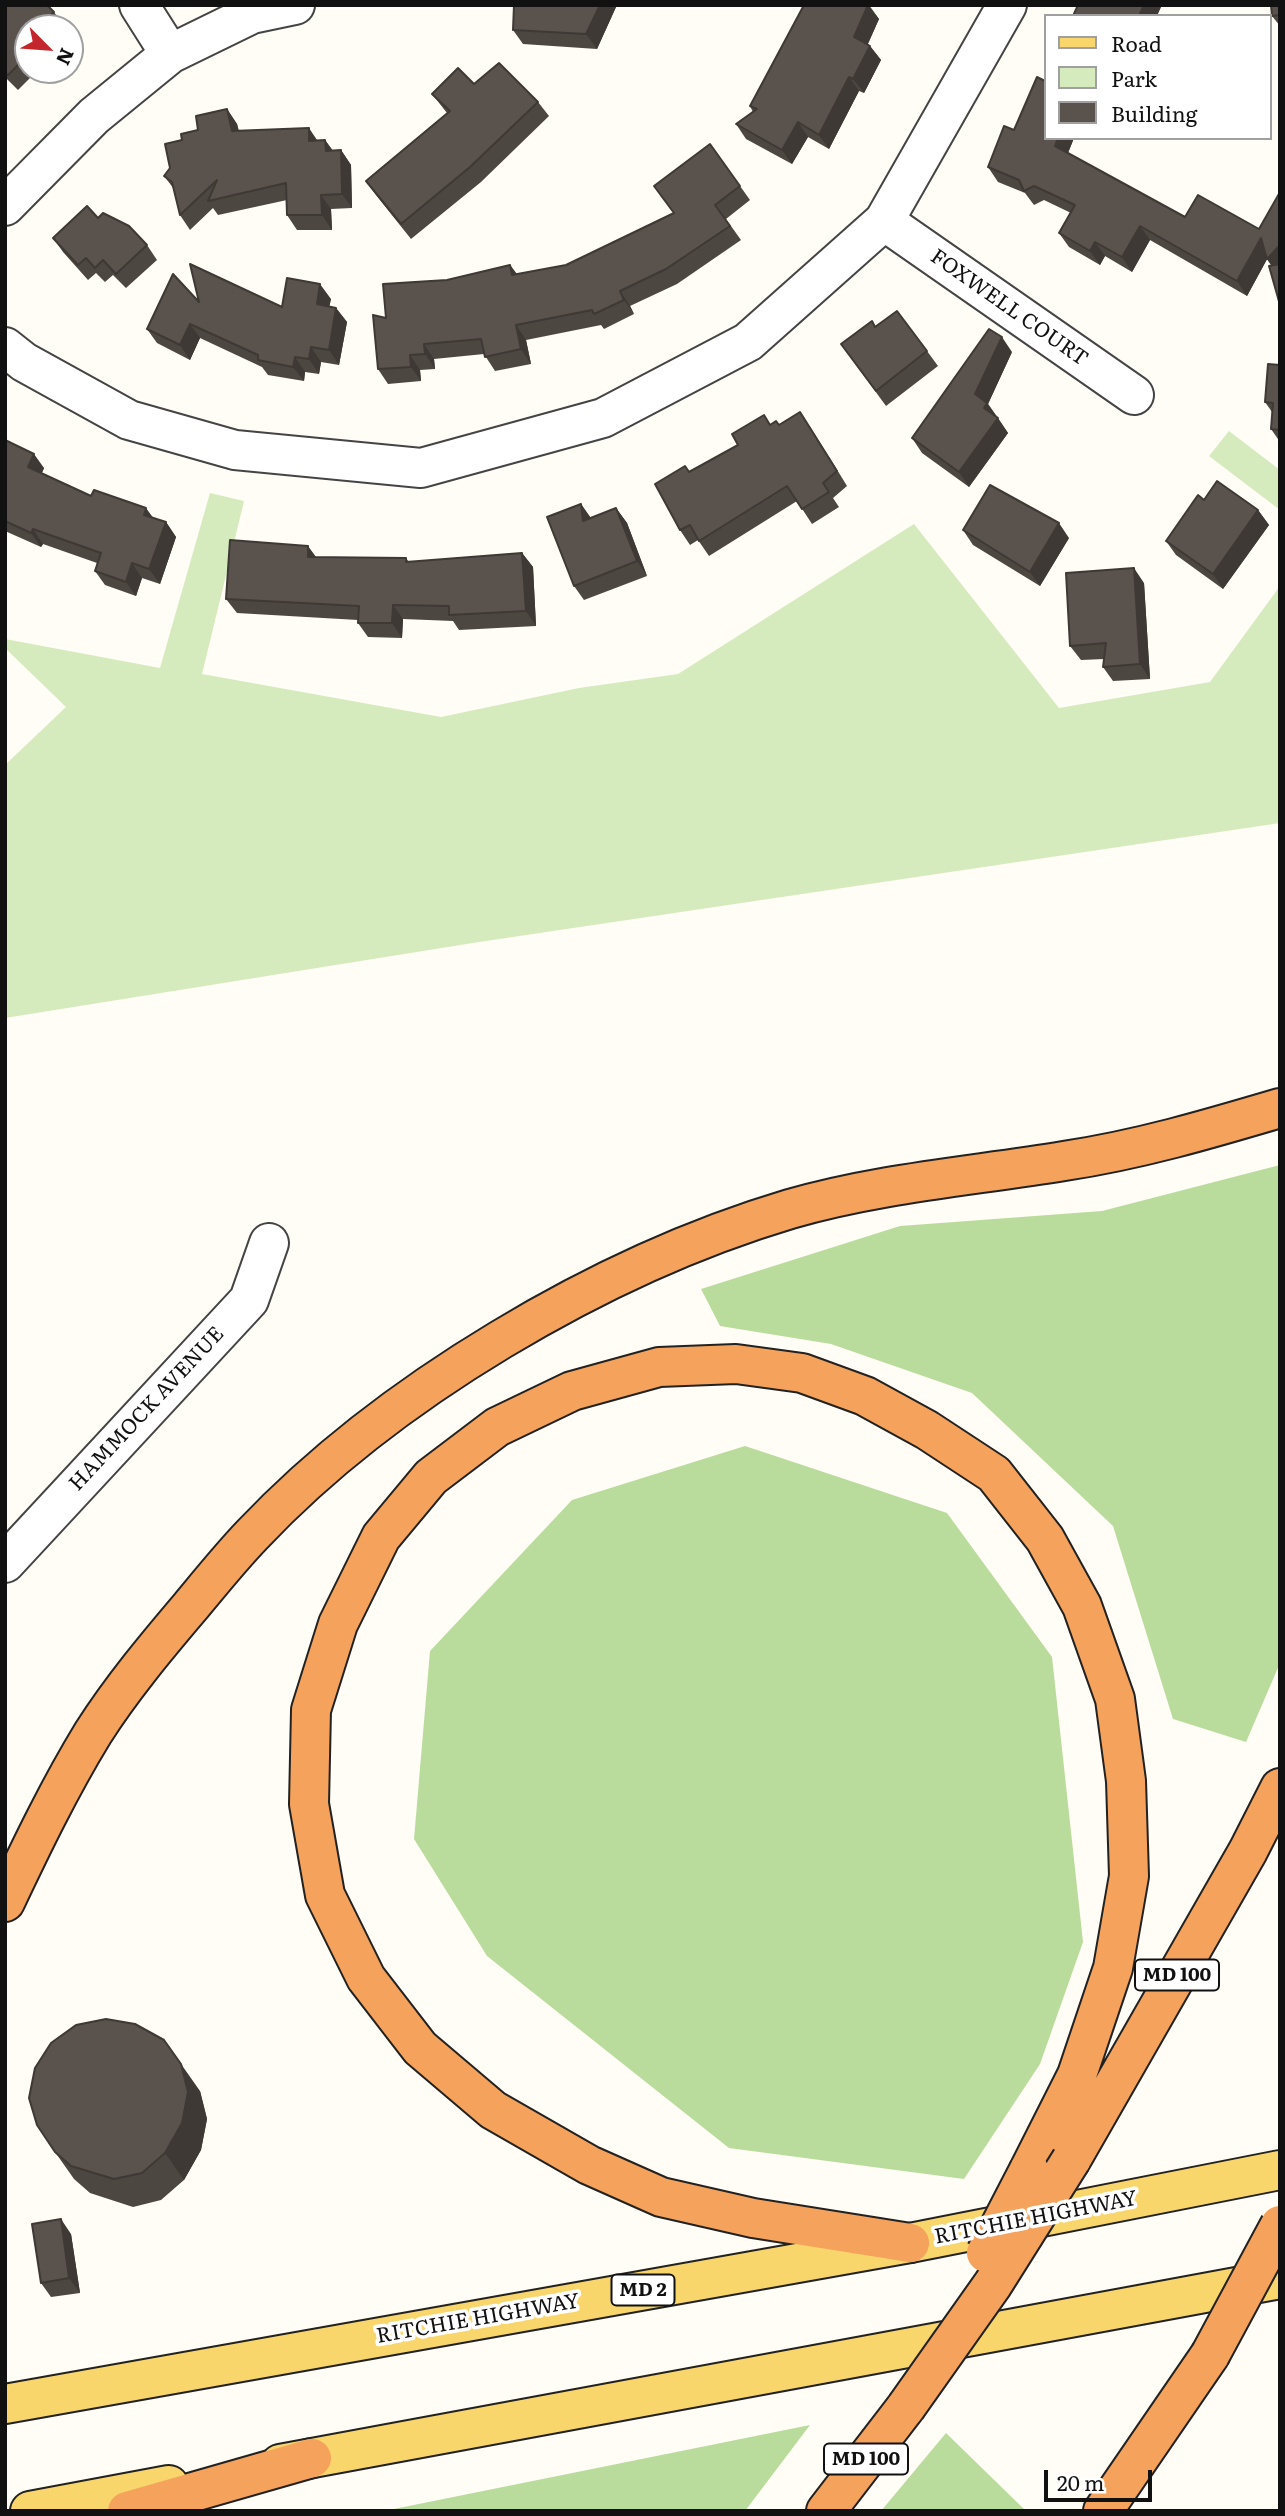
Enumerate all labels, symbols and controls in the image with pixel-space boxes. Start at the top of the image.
north arrow [14,14,84,84]
legend [1044,14,1271,140]
text: Road [1111,27,1162,58]
text: N [50,44,82,70]
text: Park [1111,62,1157,93]
text: Building [1111,97,1197,128]
street label: FOXWELL COURT [925,244,1093,372]
street label: HAMMOCK AVENUE [64,1322,230,1496]
road number: MD 100 [1135,1960,1219,1991]
street label: RITCHIE HIGHWAY [933,2186,1139,2250]
road number: MD 2 [612,2274,674,2306]
street label: RITCHIE HIGHWAY [374,2289,582,2349]
road number: MD 100 [824,2444,908,2474]
scale bar [1047,2456,1156,2500]
text: 20 m [1057,2466,1104,2497]

